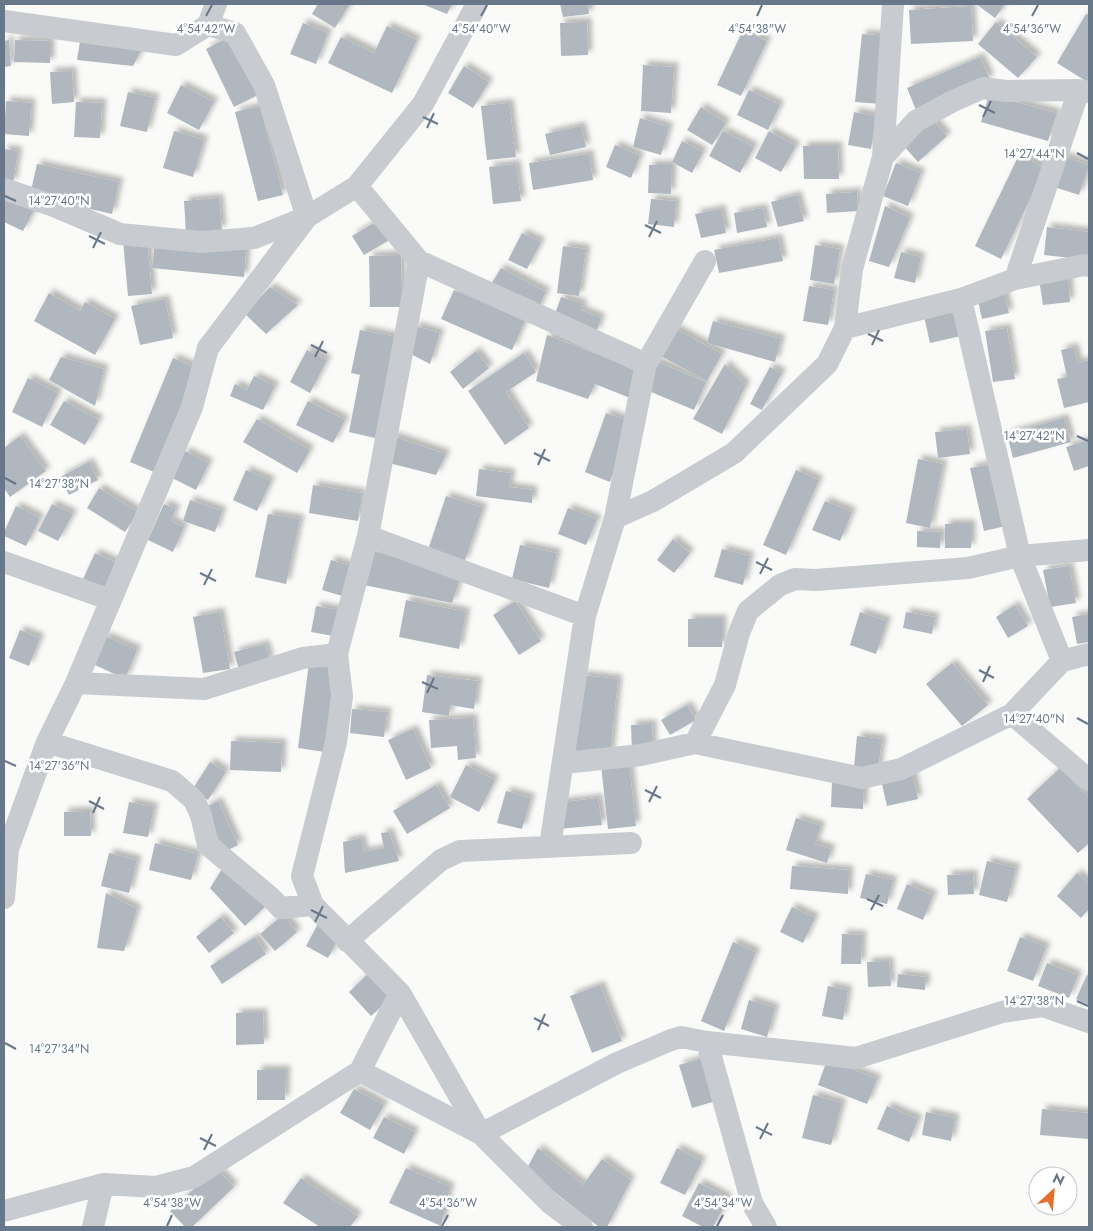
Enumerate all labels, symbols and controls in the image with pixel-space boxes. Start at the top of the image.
text: 4°54'42"W [177,20,236,38]
text: 4°54'40"W [451,20,511,38]
text: 4°54'38"W [728,20,786,38]
text: 4°54'36"W [1003,20,1061,38]
text: 14°27'44"N [1003,145,1065,163]
text: 14°27'40"N [28,192,90,210]
text: 14°27'42"N [1004,427,1065,445]
text: 14°27'38"N [29,475,89,493]
text: 14°27'40"N [1003,710,1065,728]
text: 14°27'36"N [29,757,89,775]
text: 14°27'38"N [1004,992,1064,1010]
text: 14°27'34"N [29,1040,89,1058]
north arrow [1028,1166,1078,1216]
text: N [1049,1168,1068,1191]
text: 4°54'38"W [143,1194,201,1212]
text: 4°54'36"W [419,1194,477,1212]
text: 4°54'34"W [694,1194,752,1212]

